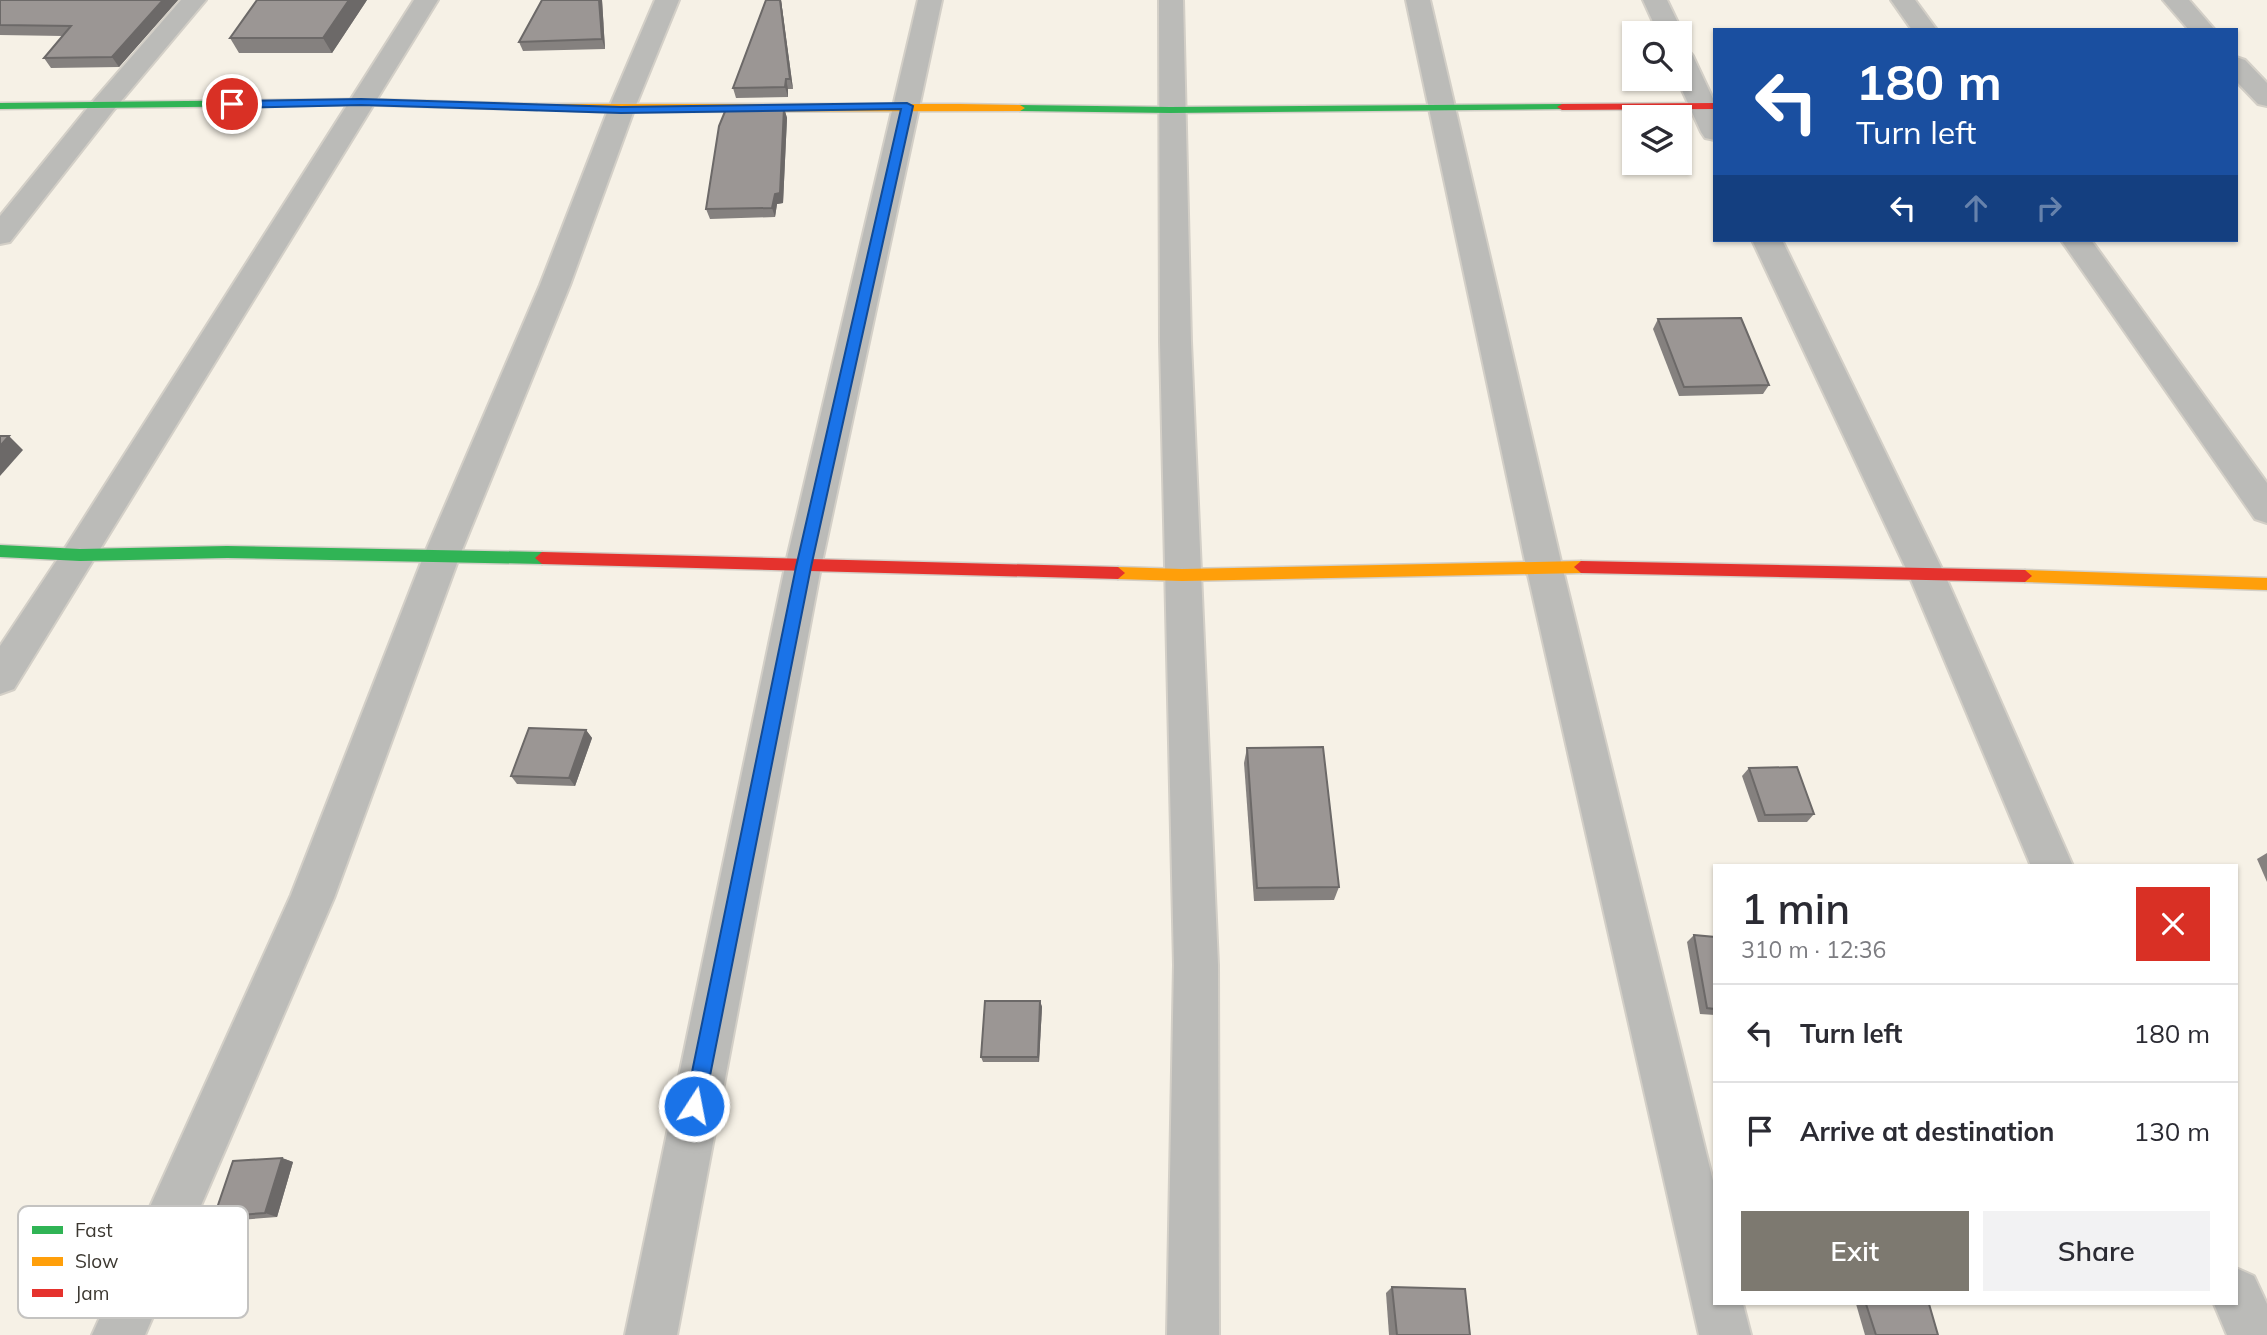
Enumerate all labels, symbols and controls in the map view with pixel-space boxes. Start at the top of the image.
map controls [1622,21,1692,175]
button: search [1622,21,1692,91]
text: 180 m [1856,51,2002,112]
icon: left [1741,56,1832,147]
pin [202,74,262,134]
icon: arrive [213,85,251,123]
button: layers [1622,105,1692,175]
text: Turn left [1856,112,1976,152]
icon: left [1884,189,1922,227]
icon: ahead [1957,189,1995,227]
icon: right [2030,189,2068,227]
text: 1 min [1741,882,1850,935]
button: close [2136,887,2210,961]
text: 310 m · 12:36 [1741,935,1886,964]
icon: left [1741,1014,1779,1052]
text: Turn left [1800,1017,1902,1050]
text: 180 m [2134,1017,2210,1050]
position arrow [657,1069,731,1143]
icon: arrive [1741,1112,1779,1150]
text: Arrive at destination [1800,1115,2055,1148]
text: 130 m [2134,1115,2210,1148]
legend [18,1206,248,1318]
button: Exit [1741,1211,1969,1291]
button: Share [1983,1211,2210,1291]
text: Fast [75,1218,113,1242]
text: Slow [75,1249,119,1273]
text: Jam [75,1281,109,1305]

